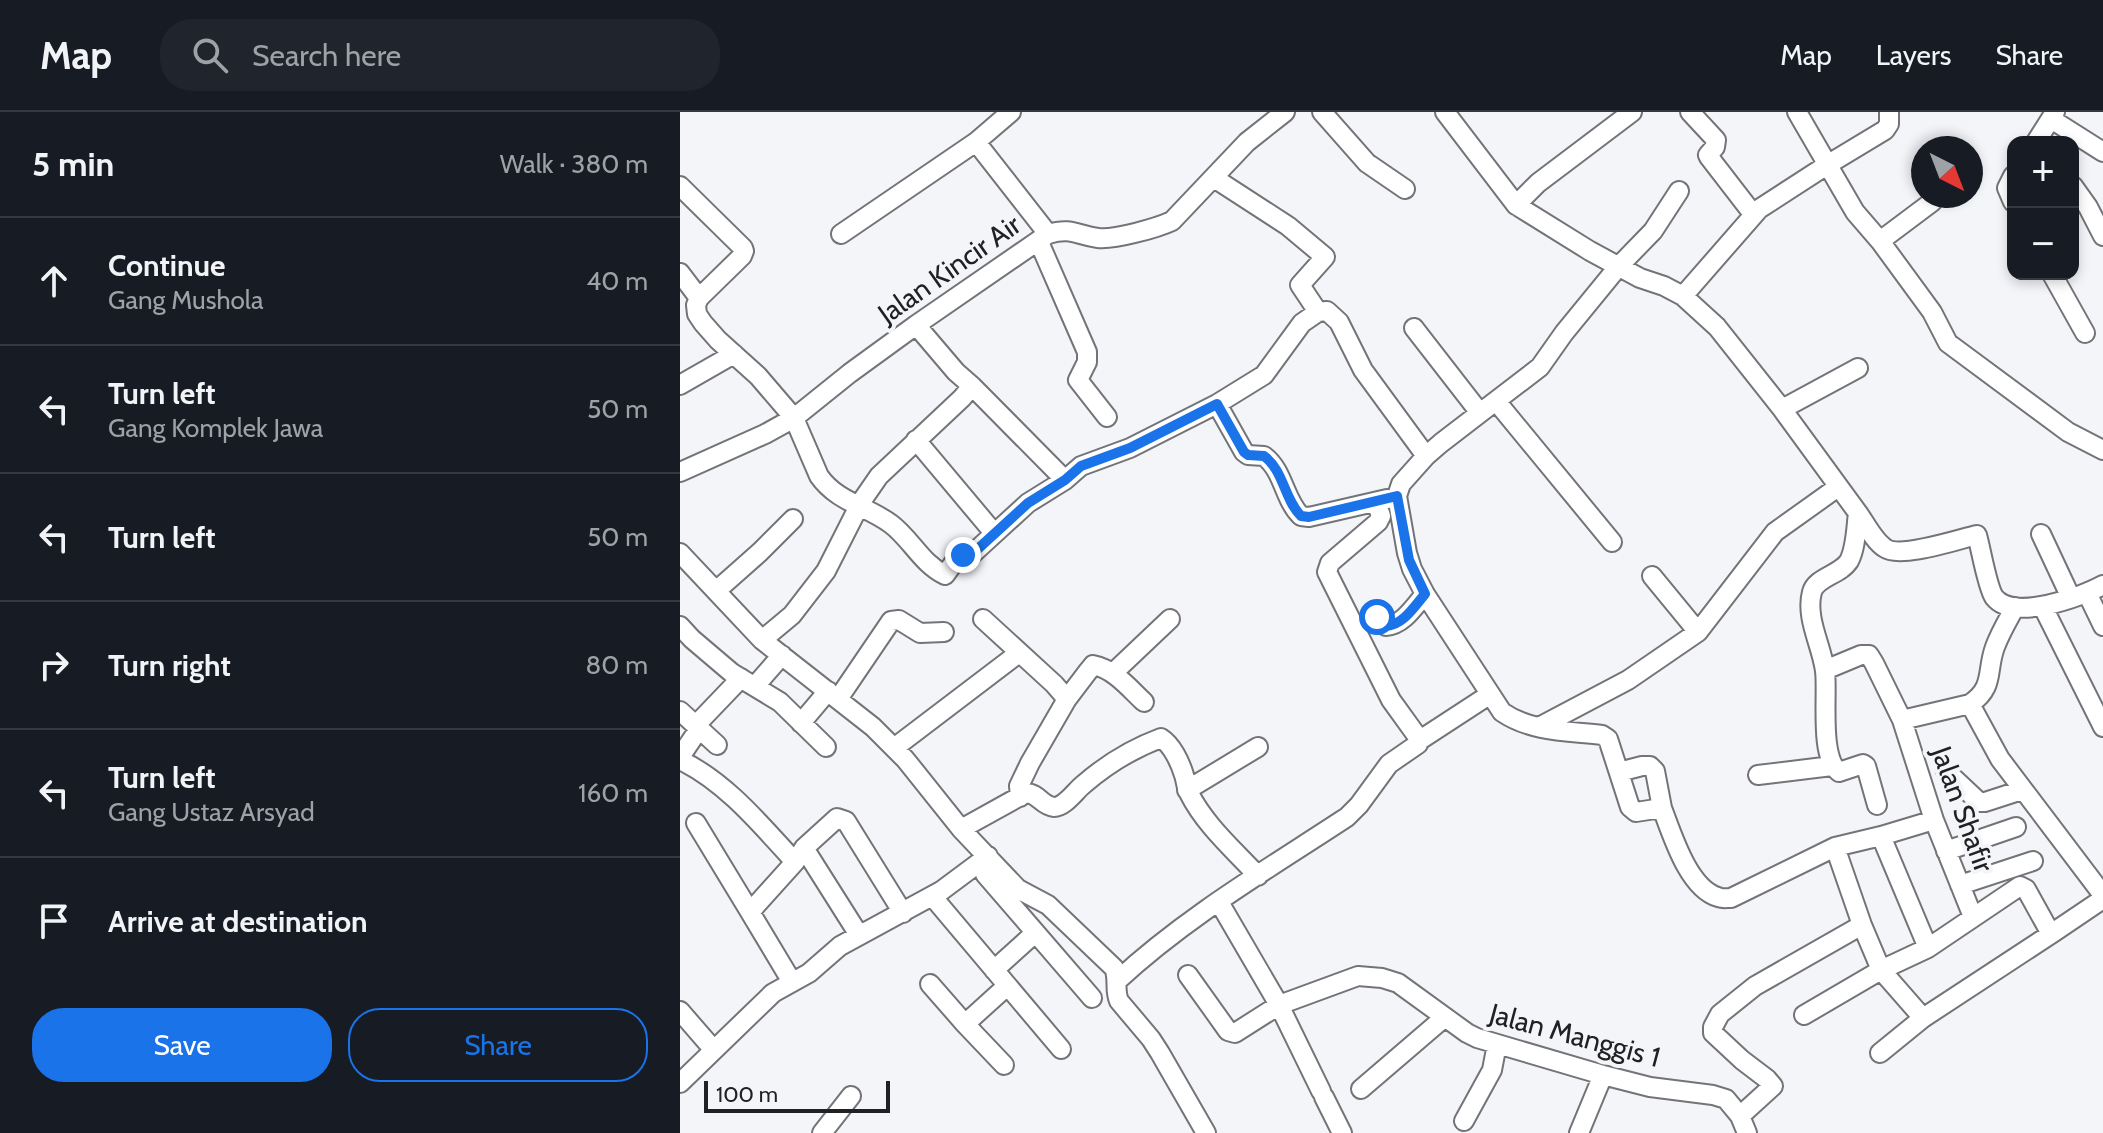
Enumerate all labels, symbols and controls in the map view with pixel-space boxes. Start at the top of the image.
search box [160,19,720,91]
text: Map [40,32,112,79]
icon: search [188,33,232,77]
text: Search here [252,37,401,74]
text: Map [1780,38,1832,72]
text: Layers [1876,38,1951,72]
text: Share [1995,38,2063,72]
north arrow [1911,136,1983,208]
map controls [2007,136,2079,280]
button: + [2007,136,2079,208]
text: 5 min [32,143,114,185]
text: Walk · 380 m [500,148,648,180]
street label: Jalan Kincir Air [870,207,1027,331]
button: − [2007,208,2079,280]
text: Continue [108,247,225,284]
icon: ahead [32,259,76,303]
text: 40 m [586,265,648,297]
text: Gang Mushola [108,284,263,316]
text: Turn left [108,375,216,412]
icon: left [32,387,76,431]
text: 50 m [587,393,648,425]
text: Gang Komplek Jawa [108,412,323,444]
icon: left [32,515,76,559]
text: Turn left [108,519,216,556]
text: 50 m [587,521,648,553]
route end [945,537,981,573]
route start [1359,599,1395,635]
icon: right [32,643,76,687]
text: Turn right [108,647,231,684]
text: 80 m [585,649,648,681]
street label: Jalan Shafir [1924,741,2001,877]
text: Turn left [108,759,216,796]
icon: left [32,771,76,815]
text: 160 m [578,777,648,809]
text: Gang Ustaz Arsyad [108,796,315,828]
icon: arrive [32,899,76,943]
text: Arrive at destination [108,903,368,940]
street label: Jalan Manggis 1 [1485,996,1664,1074]
button: Save [32,1008,332,1082]
button: Share [348,1008,648,1082]
scale bar [704,1077,890,1113]
text: 100 m [716,1081,778,1108]

